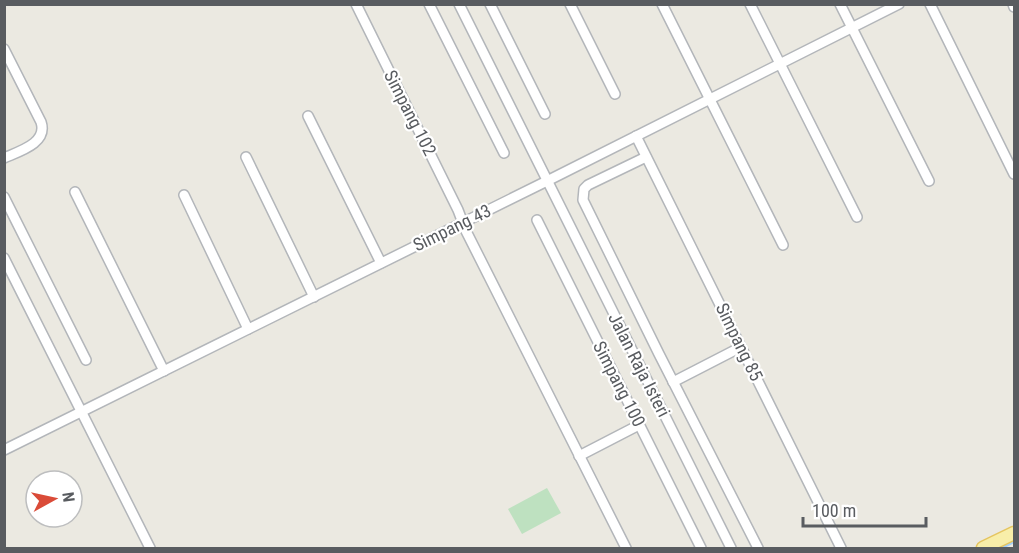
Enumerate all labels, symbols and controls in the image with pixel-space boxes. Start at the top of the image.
street label: Simpang 102 [380,67,441,159]
street label: Simpang 43 [409,200,494,255]
street label: Simpang 85 [712,299,767,384]
street label: Jalan Raja Isteri [604,309,675,420]
street label: Simpang 100 [589,338,650,430]
north arrow [24,469,84,529]
scale bar [803,490,926,528]
text: N [58,491,78,503]
text: 100 m [812,500,856,521]

